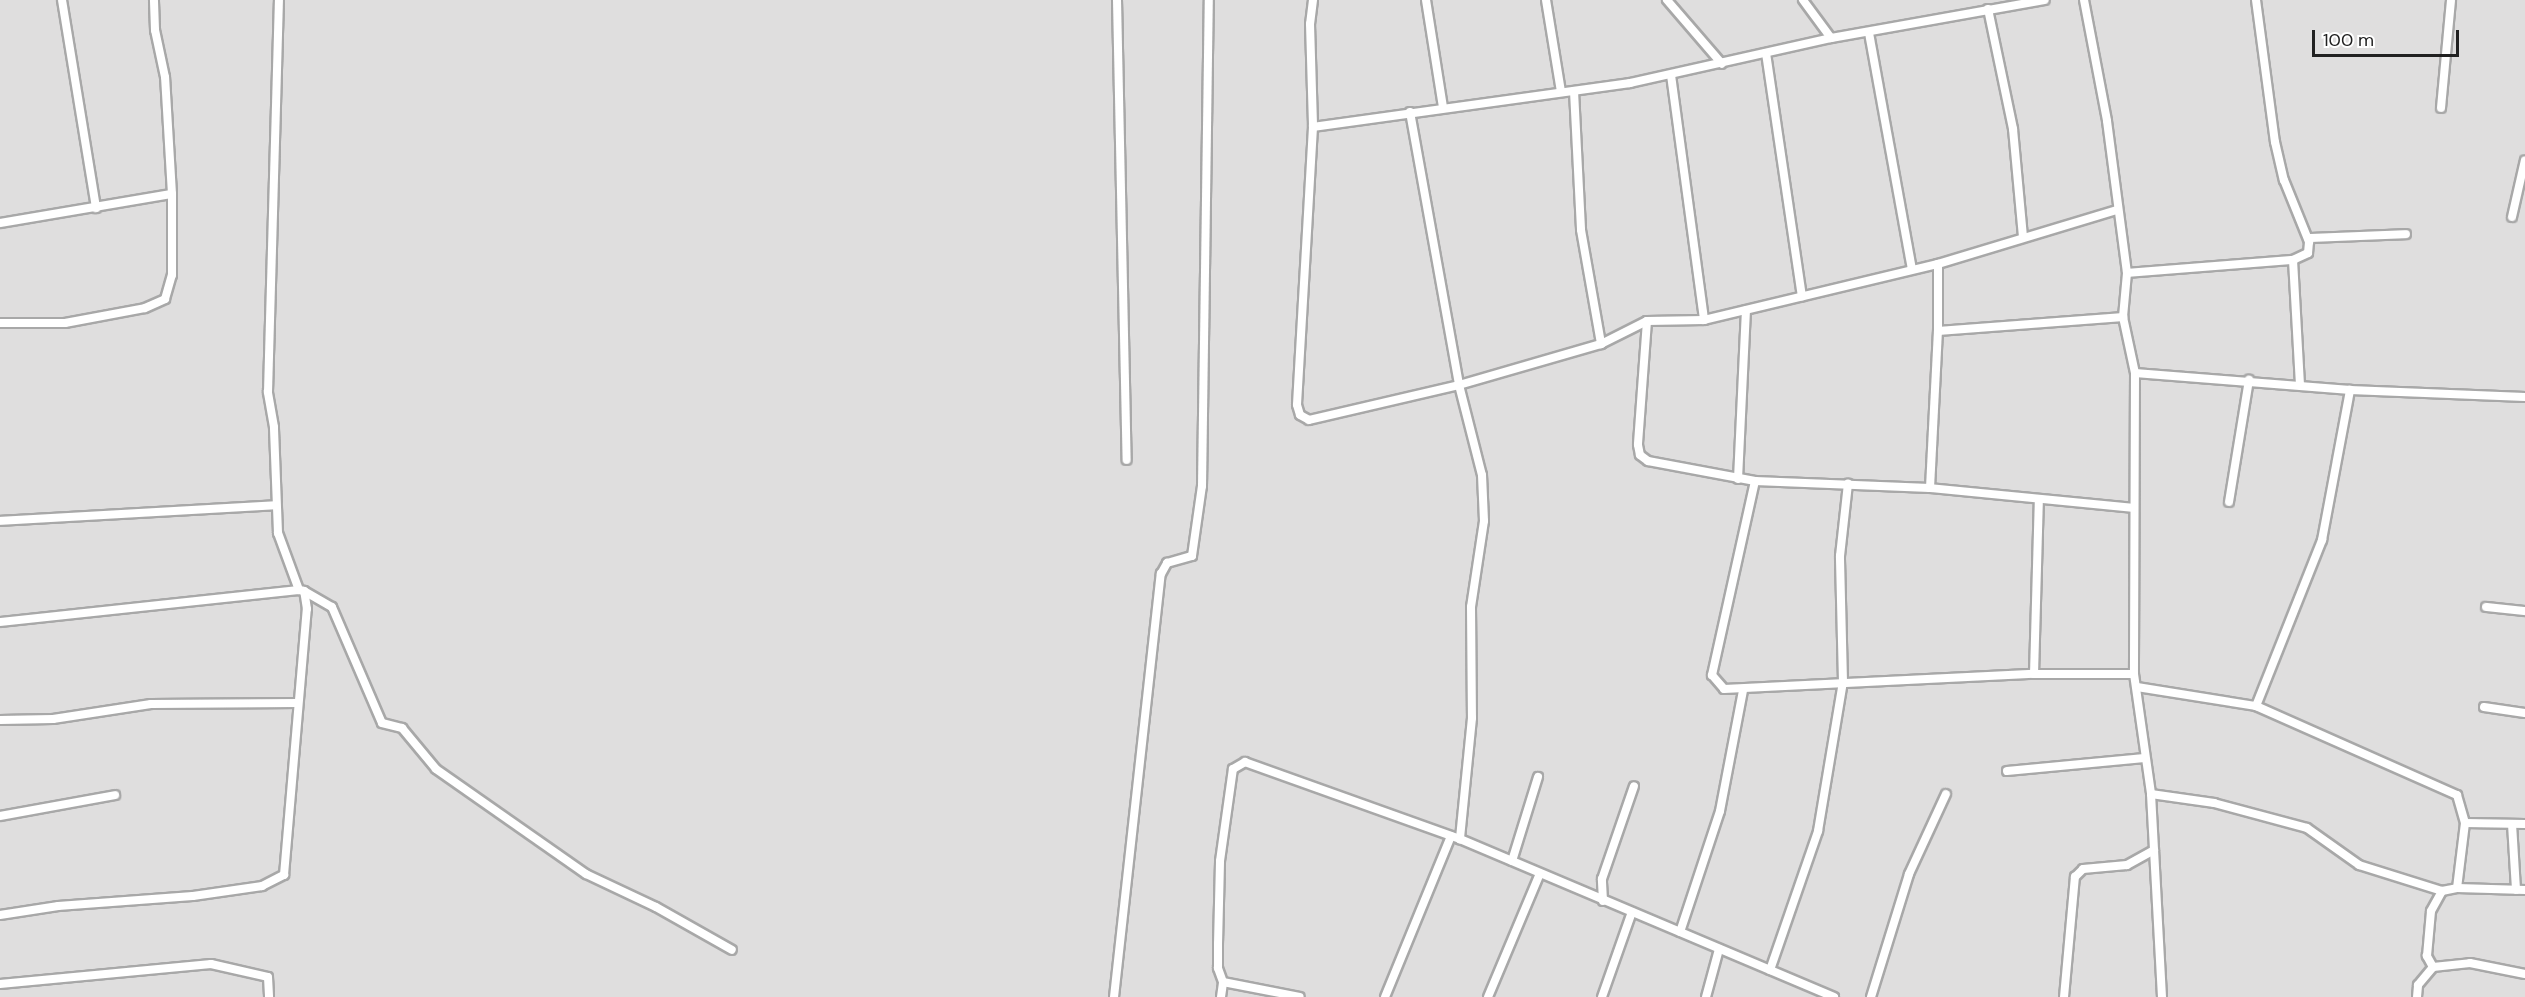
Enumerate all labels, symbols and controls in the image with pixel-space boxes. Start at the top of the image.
scale bar [2315,18,2462,56]
text: 100 m [2323,28,2374,52]

